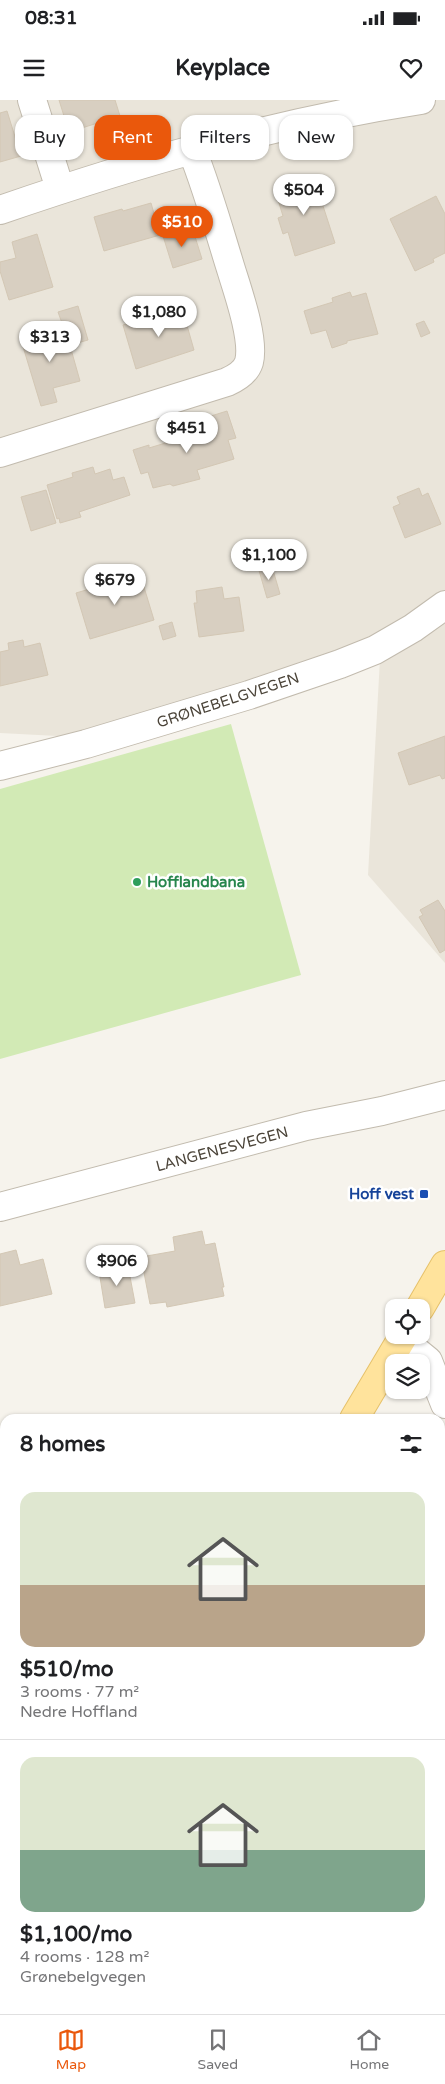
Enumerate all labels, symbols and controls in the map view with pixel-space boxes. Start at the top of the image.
text: 08:31 [25,7,78,29]
icon: menu [20,54,48,82]
icon: heart [397,54,425,82]
text: Keyplace [175,55,270,81]
chip: Buy [15,115,84,160]
chip: Rent [94,115,171,160]
chip: Filters [181,115,269,160]
chip: New [279,115,353,160]
pin: $504 [274,174,334,216]
text: $504 [284,180,324,200]
pin: $510 [152,206,212,248]
text: $510 [162,212,202,232]
pin: $1,080 [118,296,200,338]
text: $1,080 [132,302,186,322]
pin: $313 [20,320,80,363]
text: $313 [30,327,70,347]
pin: $451 [157,412,217,454]
text: $451 [167,418,207,438]
pin: $1,100 [228,538,310,581]
text: $1,100 [242,545,296,565]
pin: $679 [85,564,145,606]
text: $679 [95,570,135,590]
street label: GRØNEBELGVEGEN [155,668,301,732]
place label: Hofflandbana [147,873,245,891]
marker: Hofflandbana [131,876,143,888]
street label: LANGENESVEGEN [154,1123,290,1175]
place label: Hoff vest [349,1185,414,1203]
marker: Hoff vest [418,1188,430,1200]
pin: $906 [87,1244,147,1287]
text: $906 [97,1251,137,1271]
map controls [385,1299,430,1399]
button: locate [385,1299,430,1344]
button: layers [385,1354,430,1399]
icon: filters [397,1430,425,1458]
text: 8 homes [20,1432,105,1457]
icon: home [178,1524,268,1614]
text: $510/mo [20,1657,114,1682]
text: 3 rooms · 77 m² [20,1682,139,1702]
text: Nedre Hoffland [20,1702,138,1722]
icon: home [178,1790,268,1880]
text: $1,100/mo [20,1922,132,1947]
text: 4 rooms · 128 m² [20,1947,149,1967]
text: Grønebelgvegen [20,1967,146,1987]
tab: Map [56,2026,86,2073]
tab: Saved [198,2026,238,2073]
tab: Home [350,2026,389,2073]

